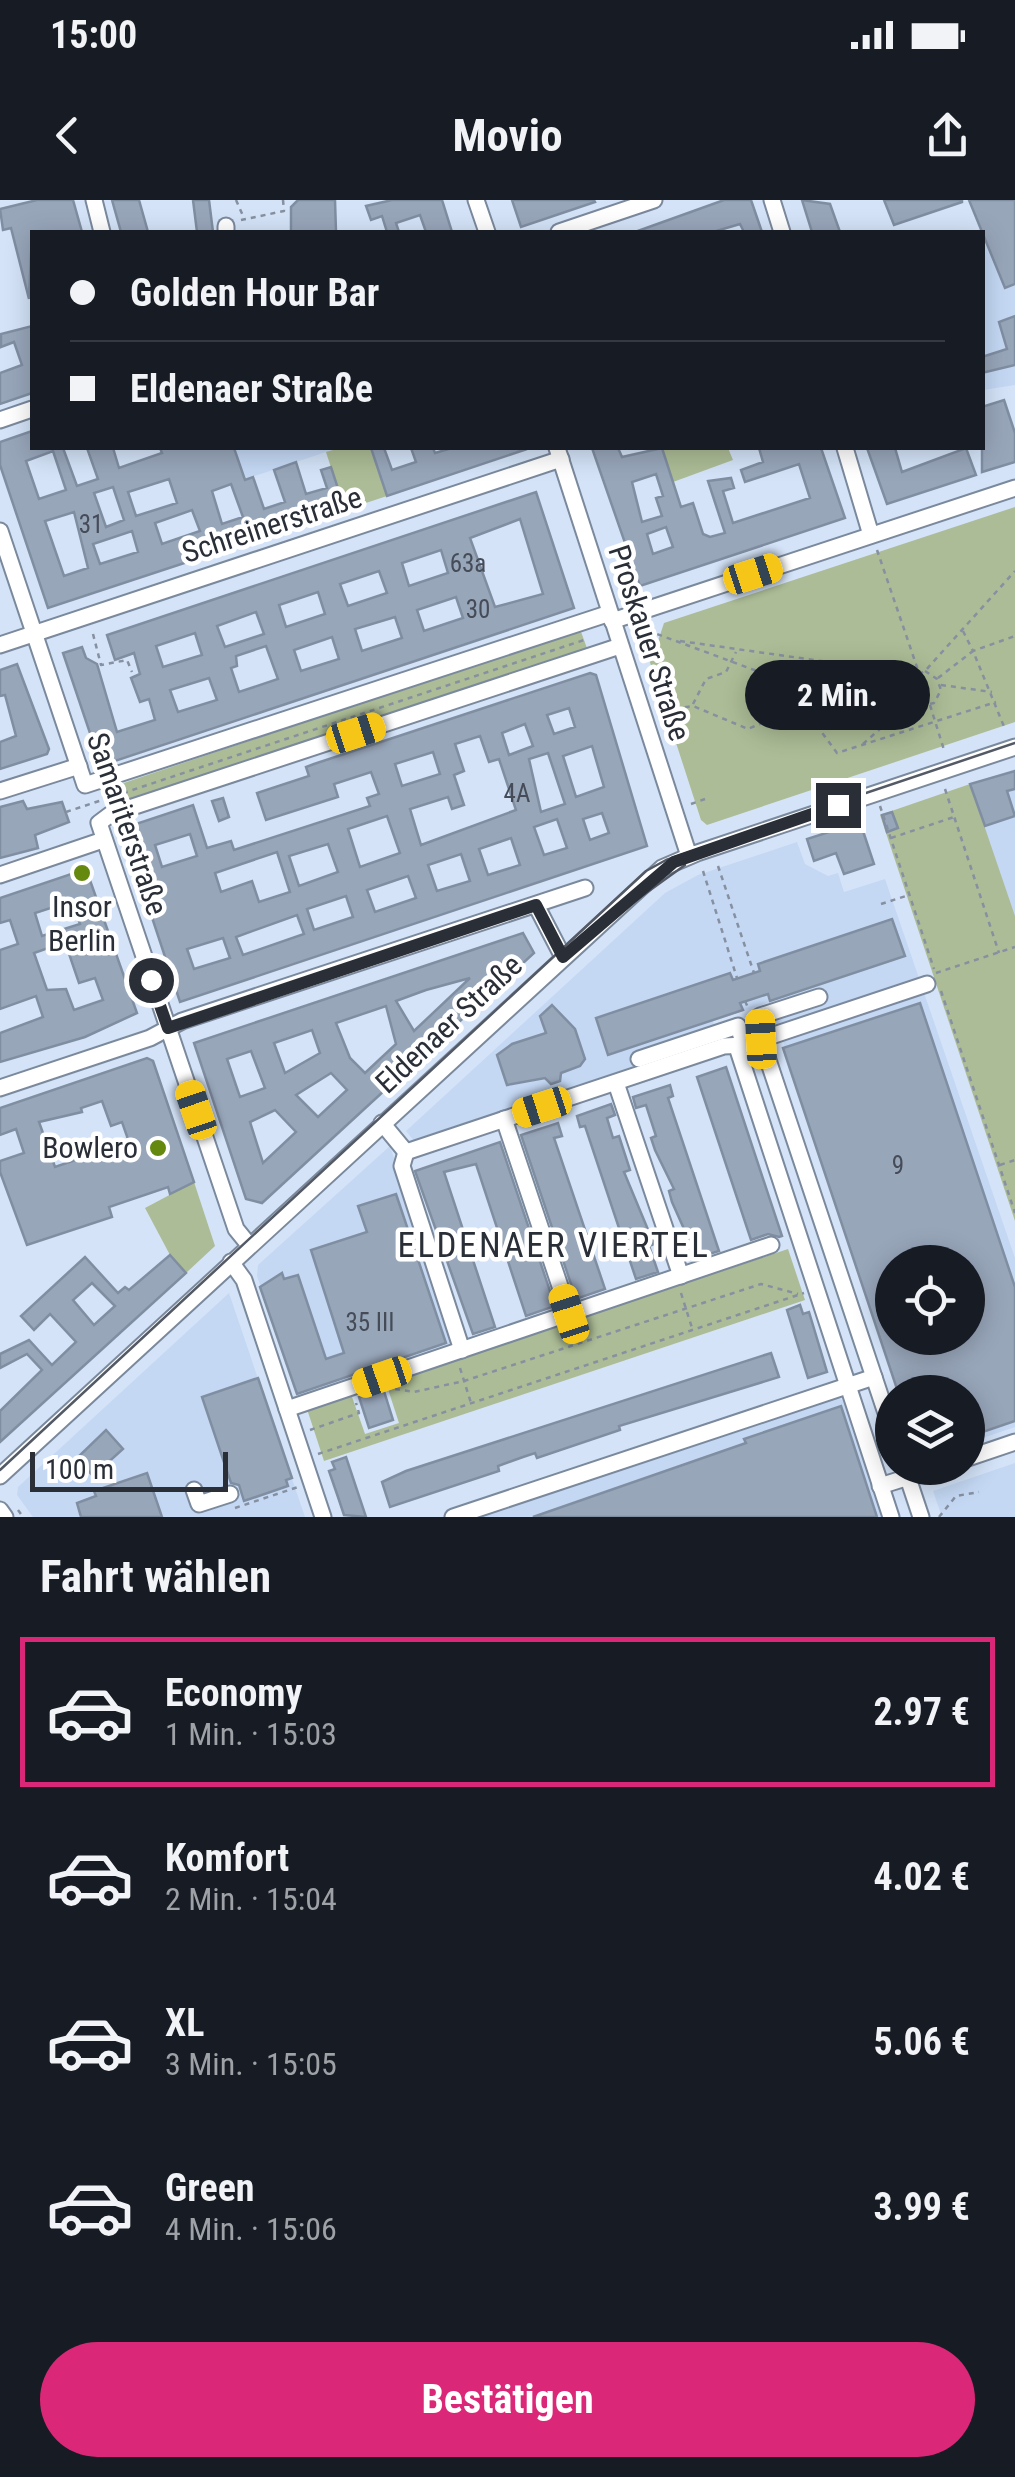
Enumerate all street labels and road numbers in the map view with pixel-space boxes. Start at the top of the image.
street label: Schreinerstraße [178,479,366,570]
street label: Proskauer Straße [601,541,698,745]
street label: Samariterstraße [80,728,175,919]
street label: Eldenaer Straße [368,947,529,1100]

